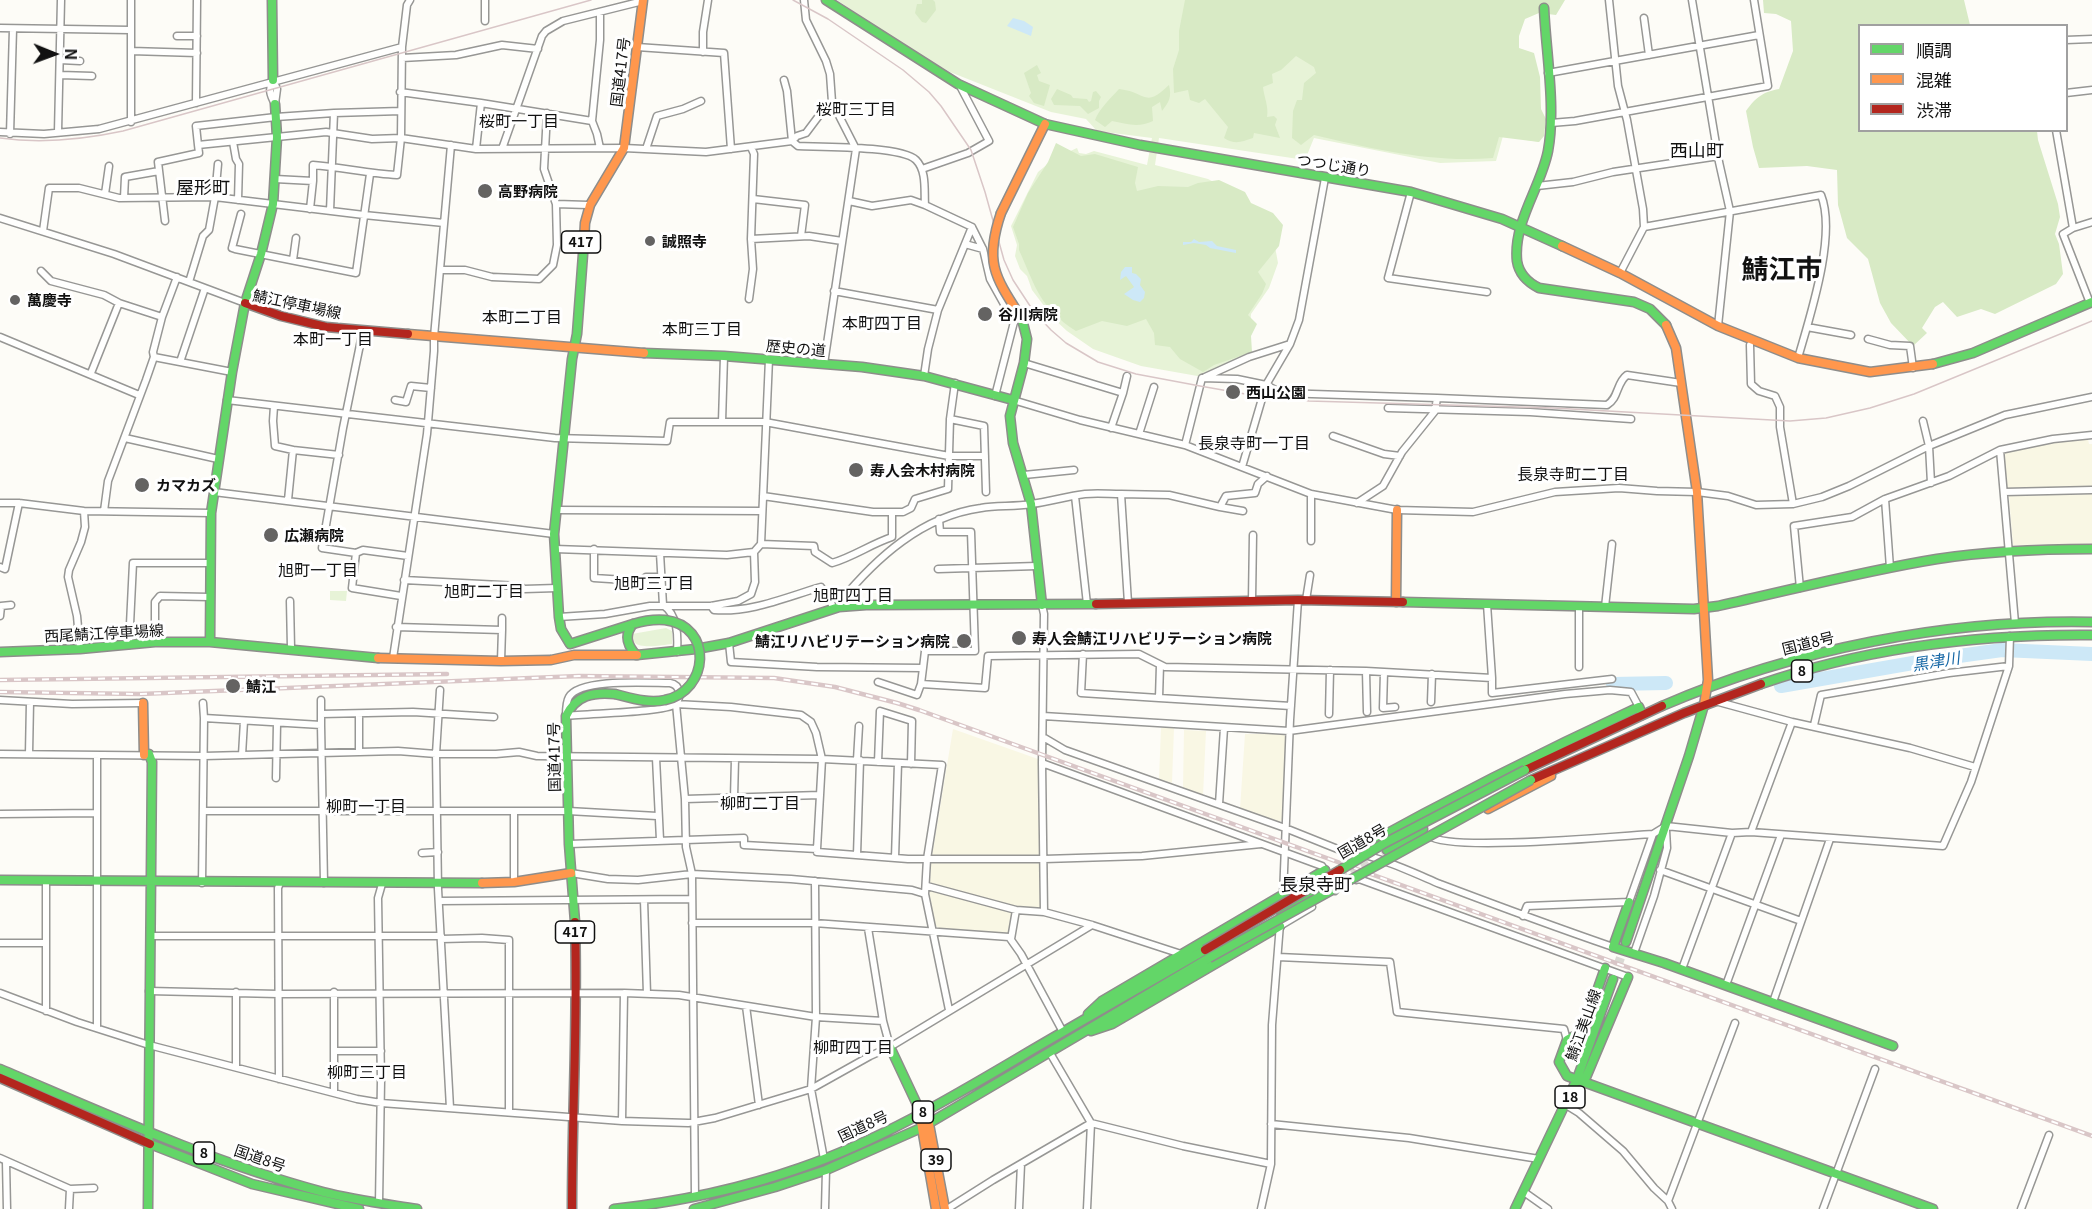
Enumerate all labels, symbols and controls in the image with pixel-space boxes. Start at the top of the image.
north arrow [24,24,84,84]
legend [1858,24,2068,132]
street label: 国道417号 [607,36,633,108]
text: 順調 [1916,36,1952,62]
text: N [60,48,84,61]
text: 混雑 [1916,66,1952,92]
text: 渋滞 [1916,96,1952,122]
district label: 桜町三丁目 [816,99,896,119]
district label: 桜町一丁目 [479,111,559,131]
district label: 西山町 [1670,139,1724,161]
street label: つつじ通り [1296,150,1372,180]
district label: 屋形町 [176,176,230,198]
marker: 高野病院 [476,182,494,200]
place label: 高野病院 [498,182,558,200]
road number: 417 [562,231,600,253]
place label: 誠照寺 [662,232,707,250]
marker: 誠照寺 [643,234,657,248]
district label: 鯖江市 [1742,253,1822,285]
street label: 鯖江停車場線 [251,286,343,322]
place label: 萬慶寺 [27,291,72,309]
marker: 萬慶寺 [8,293,22,307]
marker: 谷川病院 [976,305,994,323]
place label: 谷川病院 [998,305,1058,323]
district label: 本町二丁目 [482,307,562,327]
district label: 本町四丁目 [842,313,922,333]
district label: 本町三丁目 [662,319,742,339]
district label: 本町一丁目 [293,329,373,349]
street label: 歴史の道 [765,336,827,360]
marker: 西山公園 [1224,383,1242,401]
place label: 西山公園 [1246,383,1306,401]
district label: 長泉寺町一丁目 [1198,433,1310,453]
marker: 寿人会木村病院 [847,461,865,479]
place label: 寿人会木村病院 [870,461,975,479]
district label: 長泉寺町二丁目 [1517,464,1629,484]
marker: カマカズ [133,476,151,494]
place label: カマカズ [156,476,216,494]
marker: 広瀬病院 [262,526,280,544]
place label: 広瀬病院 [284,526,344,544]
district label: 旭町一丁目 [278,560,358,580]
district label: 旭町三丁目 [614,573,694,593]
district label: 旭町二丁目 [444,581,524,601]
district label: 旭町四丁目 [813,585,893,605]
street label: 西尾鯖江停車場線 [44,621,164,645]
street label: 国道8号 [1780,628,1836,658]
marker: 寿人会鯖江リハビリテーション病院 [1010,629,1028,647]
place label: 寿人会鯖江リハビリテーション病院 [1032,629,1272,647]
place label: 鯖江リハビリテーション病院 [755,632,950,650]
marker: 鯖江リハビリテーション病院 [955,632,973,650]
water label: 黒津川 [1911,648,1961,674]
road number: 8 [1792,660,1812,682]
marker: 鯖江 [224,677,242,695]
place label: 鯖江 [246,677,276,695]
street label: 国道417号 [544,722,564,792]
district label: 柳町二丁目 [720,793,800,813]
district label: 柳町一丁目 [326,796,406,816]
street label: 国道8号 [1334,820,1390,862]
district label: 長泉寺町 [1280,873,1352,895]
road number: 417 [556,921,594,943]
street label: 鯖江美山線 [1562,987,1604,1063]
district label: 柳町四丁目 [813,1037,893,1057]
district label: 柳町三丁目 [327,1062,407,1082]
road number: 18 [1555,1086,1585,1108]
road number: 8 [912,1101,934,1123]
street label: 国道8号 [835,1107,891,1145]
street label: 国道8号 [232,1141,288,1175]
road number: 8 [194,1142,214,1164]
road number: 39 [921,1149,951,1171]

